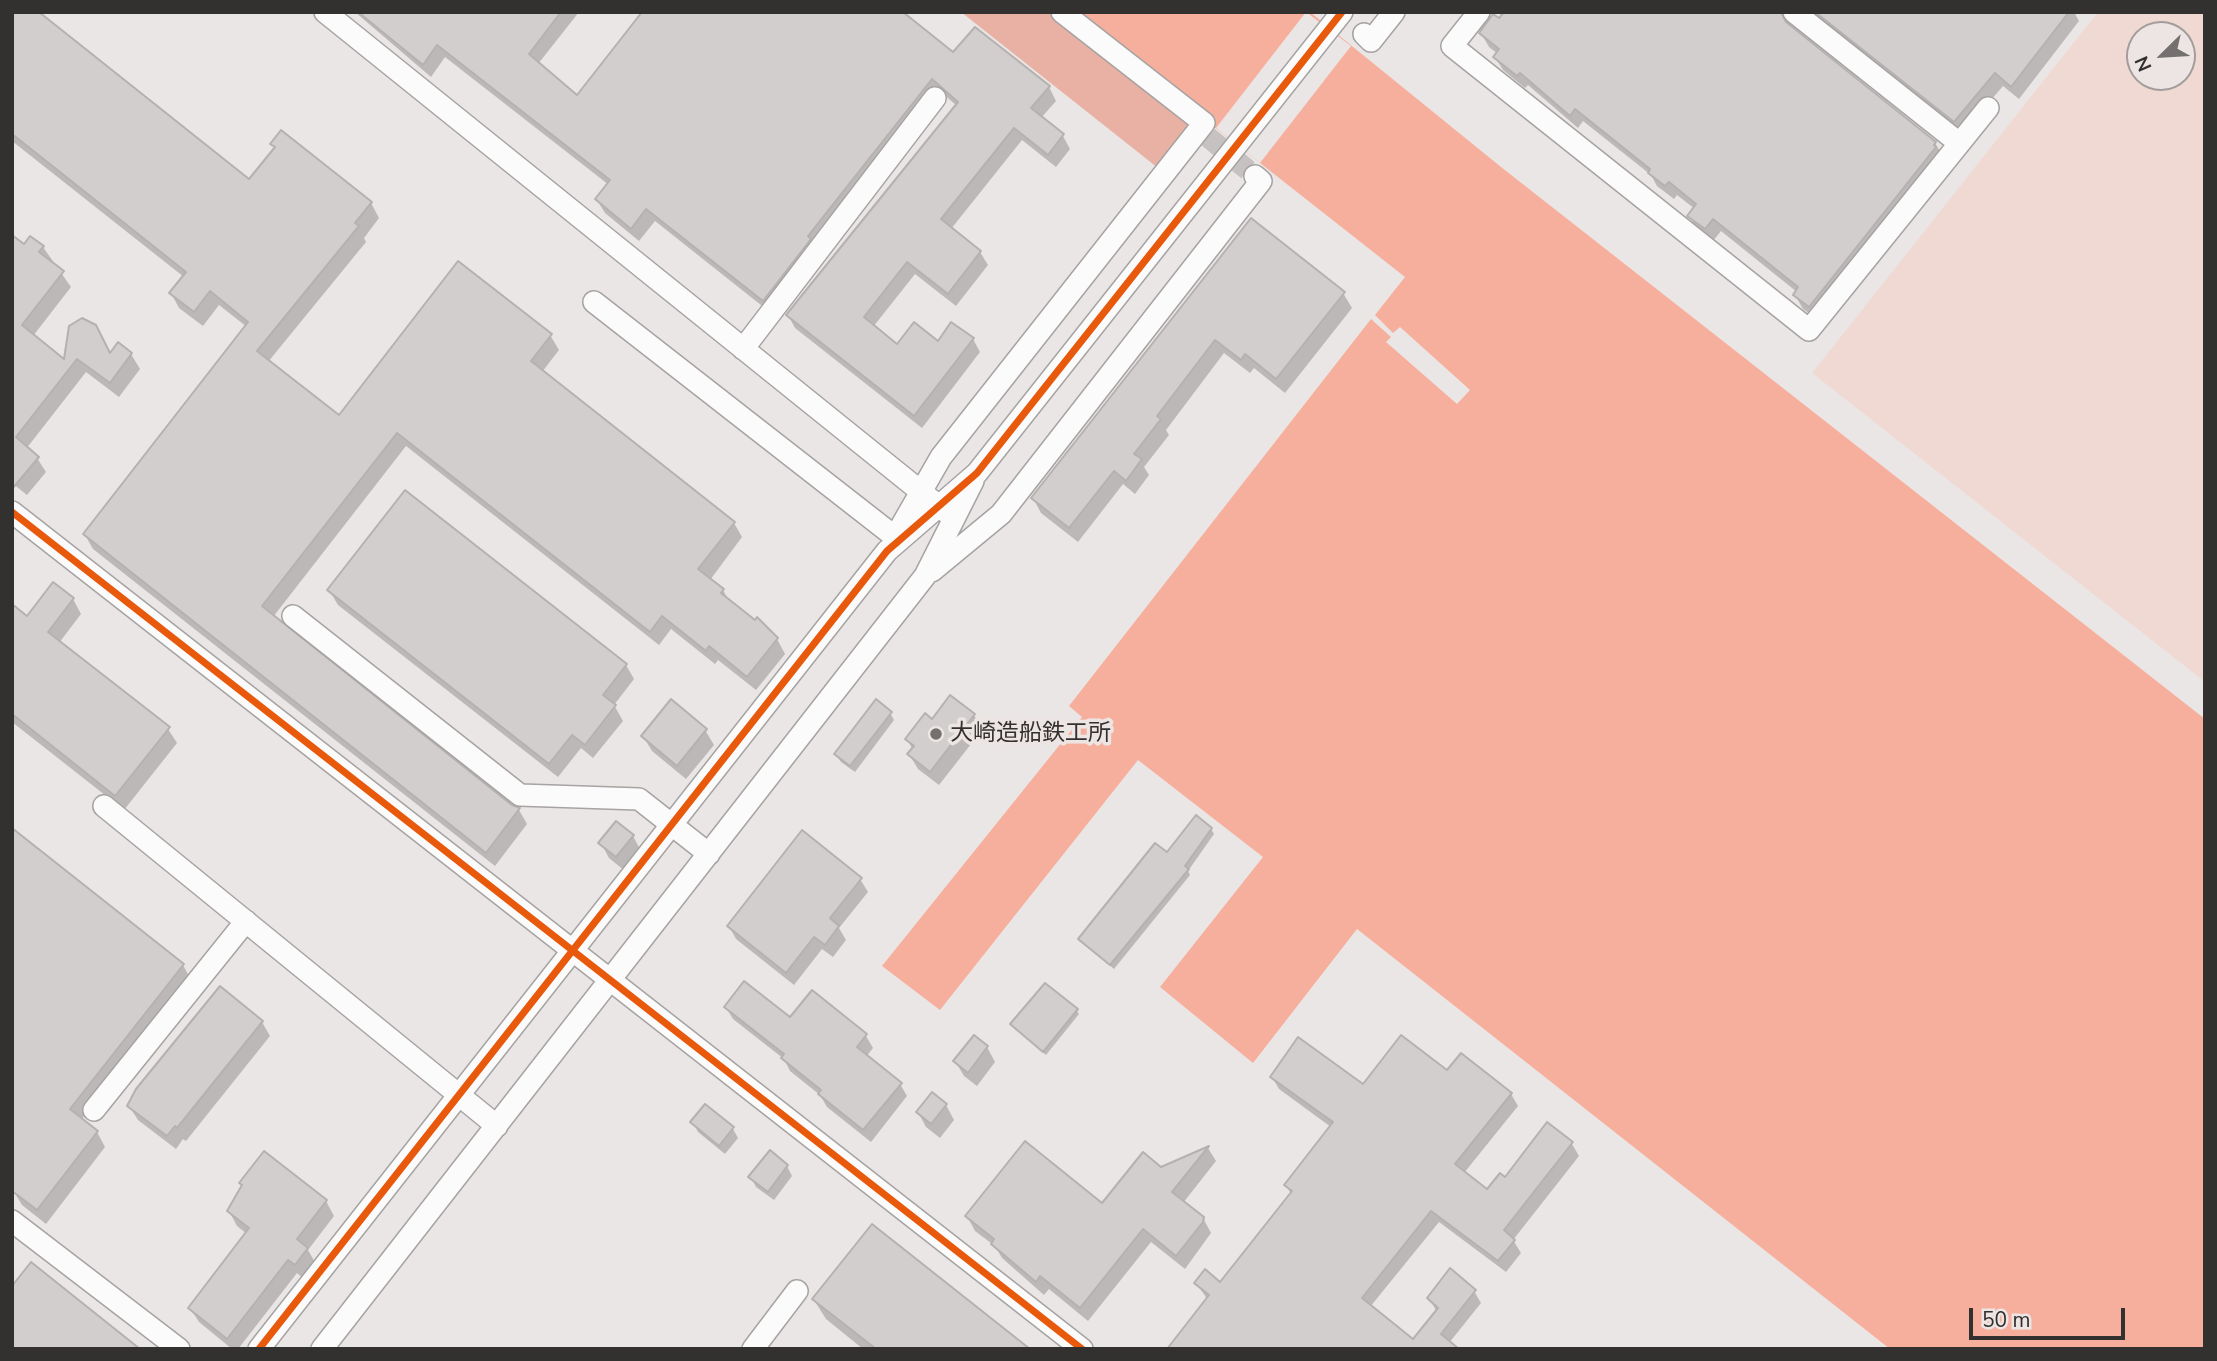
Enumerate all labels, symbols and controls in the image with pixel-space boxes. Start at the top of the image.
north arrow [2126,21,2196,91]
text: N [2129,52,2158,76]
place label: 大崎造船鉄工所 [950,720,1111,748]
marker: 大崎造船鉄工所 [928,726,944,742]
scale bar [1972,1294,2128,1338]
text: 50 m [1982,1306,2031,1334]

